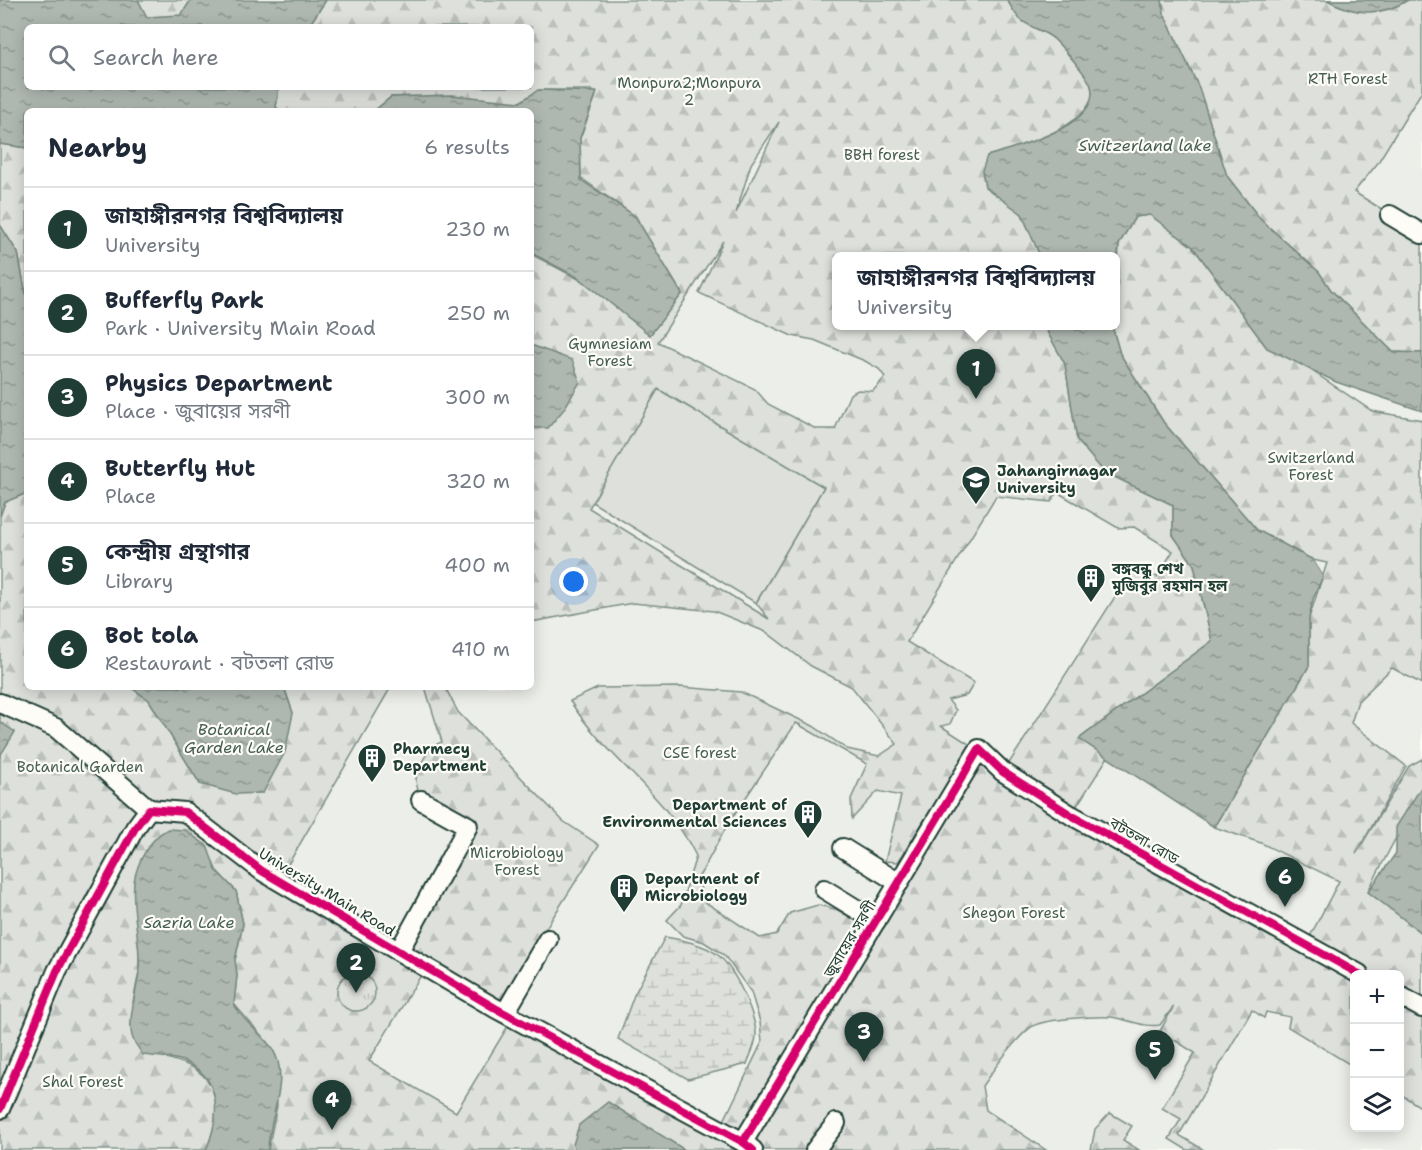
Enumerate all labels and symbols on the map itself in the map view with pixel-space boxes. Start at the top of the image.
park label: RTH Forest [1308,69,1388,89]
park label: Monpura2;Monpura 2 [617,73,761,110]
water label: Switzerland lake [1079,135,1211,156]
park label: BBH forest [844,145,920,165]
park label: Gymnesiam Forest [568,334,652,371]
pin: 1 [956,350,996,399]
park label: Switzerland Forest [1267,448,1355,485]
place label: Jahangirnagar University [997,461,1117,498]
school or university icon: Jahangirnagar University [960,464,992,506]
place label: বঙ্গবন্ধু শেখ মুজিবুর রহমান হল [1111,559,1228,596]
building icon: বঙ্গবন্ধু শেখ মুজিবুর রহমান হল [1075,562,1107,604]
your location [559,567,588,596]
water label: Botanical Garden Lake [184,719,284,758]
place label: Pharmecy Department [393,739,487,776]
building icon: Pharmecy Department [356,742,388,784]
park label: CSE forest [663,743,737,763]
park label: Botanical Garden [17,757,143,777]
place label: Department of Environmental Sciences [602,795,787,832]
building icon: Department of Environmental Sciences [792,798,824,840]
street label: বটতলা রোড [1105,813,1183,869]
street label: University Main Road [255,843,400,941]
park label: Microbiology Forest [470,843,564,880]
pin: 6 [1266,858,1304,907]
place label: Department of Microbiology [645,869,759,906]
building icon: Department of Microbiology [608,872,640,914]
street label: জুবায়ের সরণী [819,896,881,982]
park label: Shegon Forest [962,903,1066,923]
water label: Sazria Lake [143,912,235,933]
pin: 2 [336,944,376,993]
pin: 3 [844,1012,884,1062]
pin: 5 [1136,1030,1174,1080]
park label: Shal Forest [42,1072,124,1092]
pin: 4 [312,1080,352,1130]

